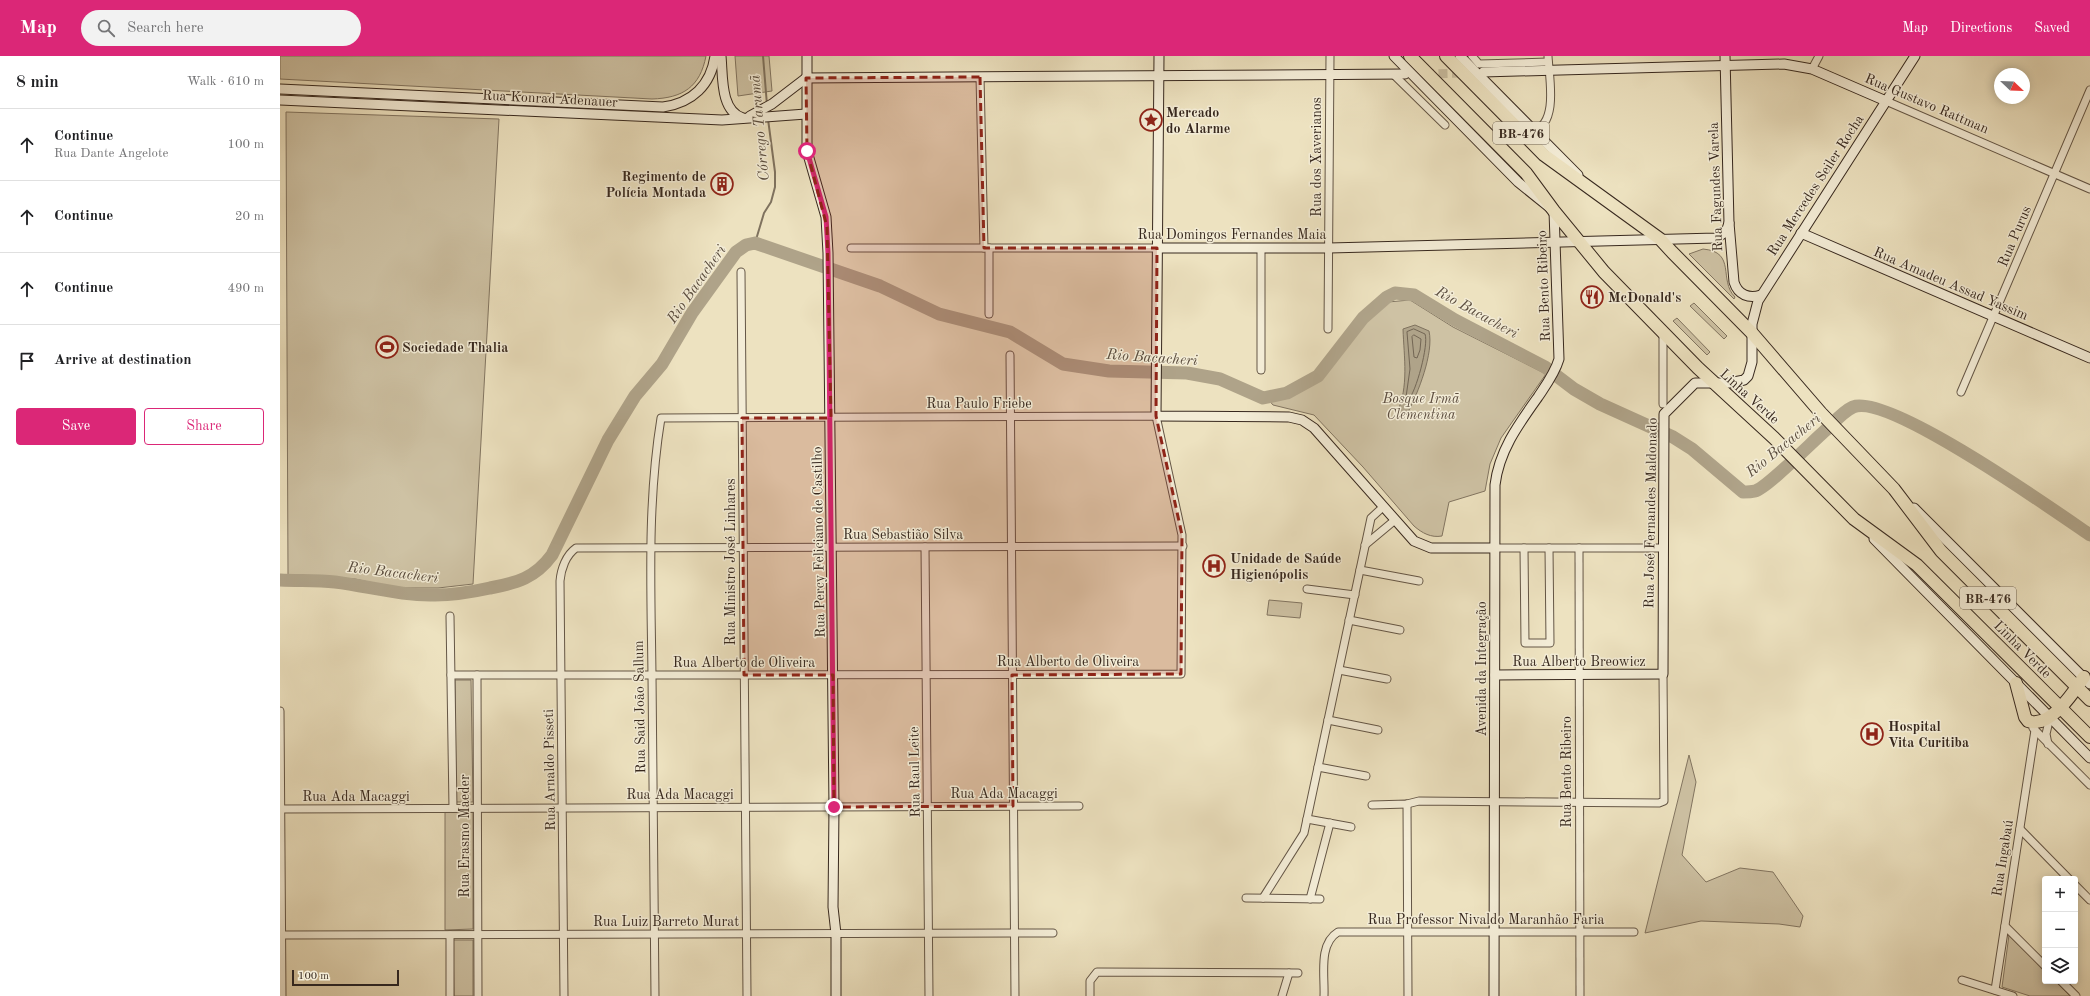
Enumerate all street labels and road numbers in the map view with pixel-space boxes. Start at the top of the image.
street label: Rua Gustavo Rattman [1863,71,1991,137]
street label: Rua Konrad Adenauer [482,88,618,110]
street label: Rua dos Xaverianos [1310,97,1324,217]
street label: Rua Mercedes Seiler Rocha [1765,113,1867,259]
road number: BR-476 [1493,122,1549,144]
street label: Rua Fagundes Varela [1707,122,1725,252]
street label: Rua Purus [1996,204,2034,269]
street label: Rua Domingos Fernandes Maia [1138,228,1327,242]
street label: Rua Bento Ribeiro [1535,230,1553,342]
street label: Rua Amadeu Assad Yassim [1871,245,2030,323]
street label: Linha Verde [1717,367,1782,427]
street label: Rua Paulo Friebe [926,397,1032,411]
street label: Rua José Fernandes Maldonado [1642,417,1660,609]
street label: Rua Percy Feliciano de Castilho [810,446,828,638]
street label: Rua Ministro José Linhares [724,478,738,646]
street label: Rua Sebastião Silva [843,528,963,542]
road number: BR-476 [1960,587,2016,609]
street label: Avenida da Integração [1475,601,1489,737]
street label: Linha Verde [1991,618,2054,681]
street label: Rua Said João Sallum [632,640,648,774]
street label: Rua Alberto de Oliveira [997,655,1139,669]
street label: Rua Alberto Breowicz [1512,655,1646,669]
street label: Rua Alberto de Oliveira [673,656,815,670]
street label: Rua Arnaldo Pisseti [542,709,558,831]
street label: Rua Bento Ribeiro [1560,716,1574,828]
street label: Rua Raul Leite [907,726,923,818]
street label: Rua Erasmo Maeder [458,774,472,898]
street label: Rua Ada Macaggi [950,787,1058,801]
street label: Rua Ada Macaggi [626,788,734,802]
street label: Rua Ada Macaggi [302,790,410,804]
street label: Rua Ingabaú [1990,818,2016,898]
street label: Rua Professor Nivaldo Maranhão Faria [1368,913,1605,927]
street label: Rua Luiz Barreto Murat [593,915,739,929]

